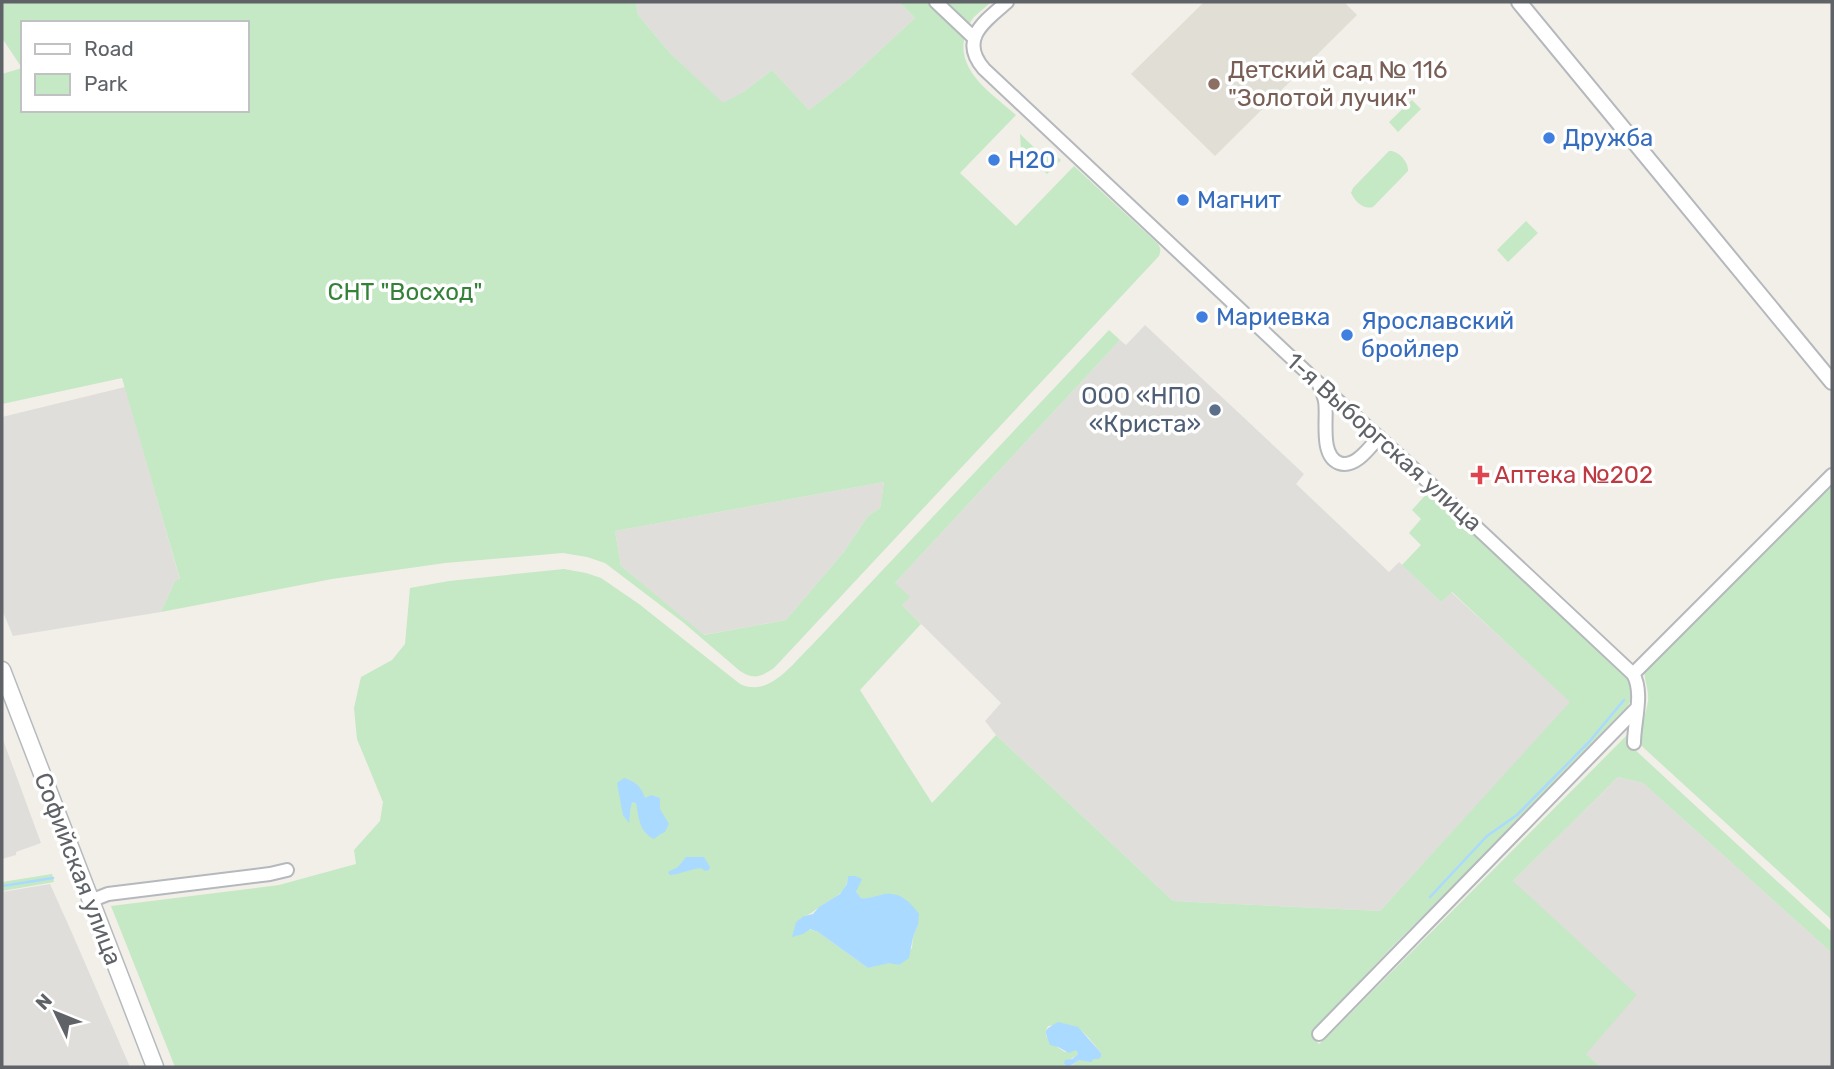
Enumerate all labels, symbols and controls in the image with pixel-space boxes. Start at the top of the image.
legend [21,21,248,112]
text: Road [84,36,134,61]
place label: Детский сад № 116 "Золотой лучик" [1228,56,1447,112]
text: Park [84,71,128,96]
marker: Детский сад № 116 "Золотой лучик" [1206,76,1222,92]
place label: Дружба [1563,124,1653,152]
marker: Дружба [1541,130,1557,146]
place label: H2O [1008,146,1055,174]
marker: H2O [986,152,1002,168]
place label: Магнит [1197,186,1281,214]
marker: Магнит [1175,192,1191,208]
park label: СНТ "Восход" [327,278,483,306]
place label: Мариевка [1216,303,1330,331]
place label: Ярославский бройлер [1361,307,1514,363]
marker: Мариевка [1194,309,1210,325]
marker: Ярославский бройлер [1339,327,1355,343]
street label: 1-я Выборгская улица [1281,347,1487,537]
place label: ООО «НПО «Криста» [1081,382,1201,438]
marker: ООО «НПО «Криста» [1207,402,1223,418]
place label: Аптека №202 [1494,461,1653,489]
marker: Аптека №202 [1472,467,1488,483]
street label: Софийская улица [28,769,128,969]
north arrow [21,978,91,1048]
text: N [31,989,57,1015]

